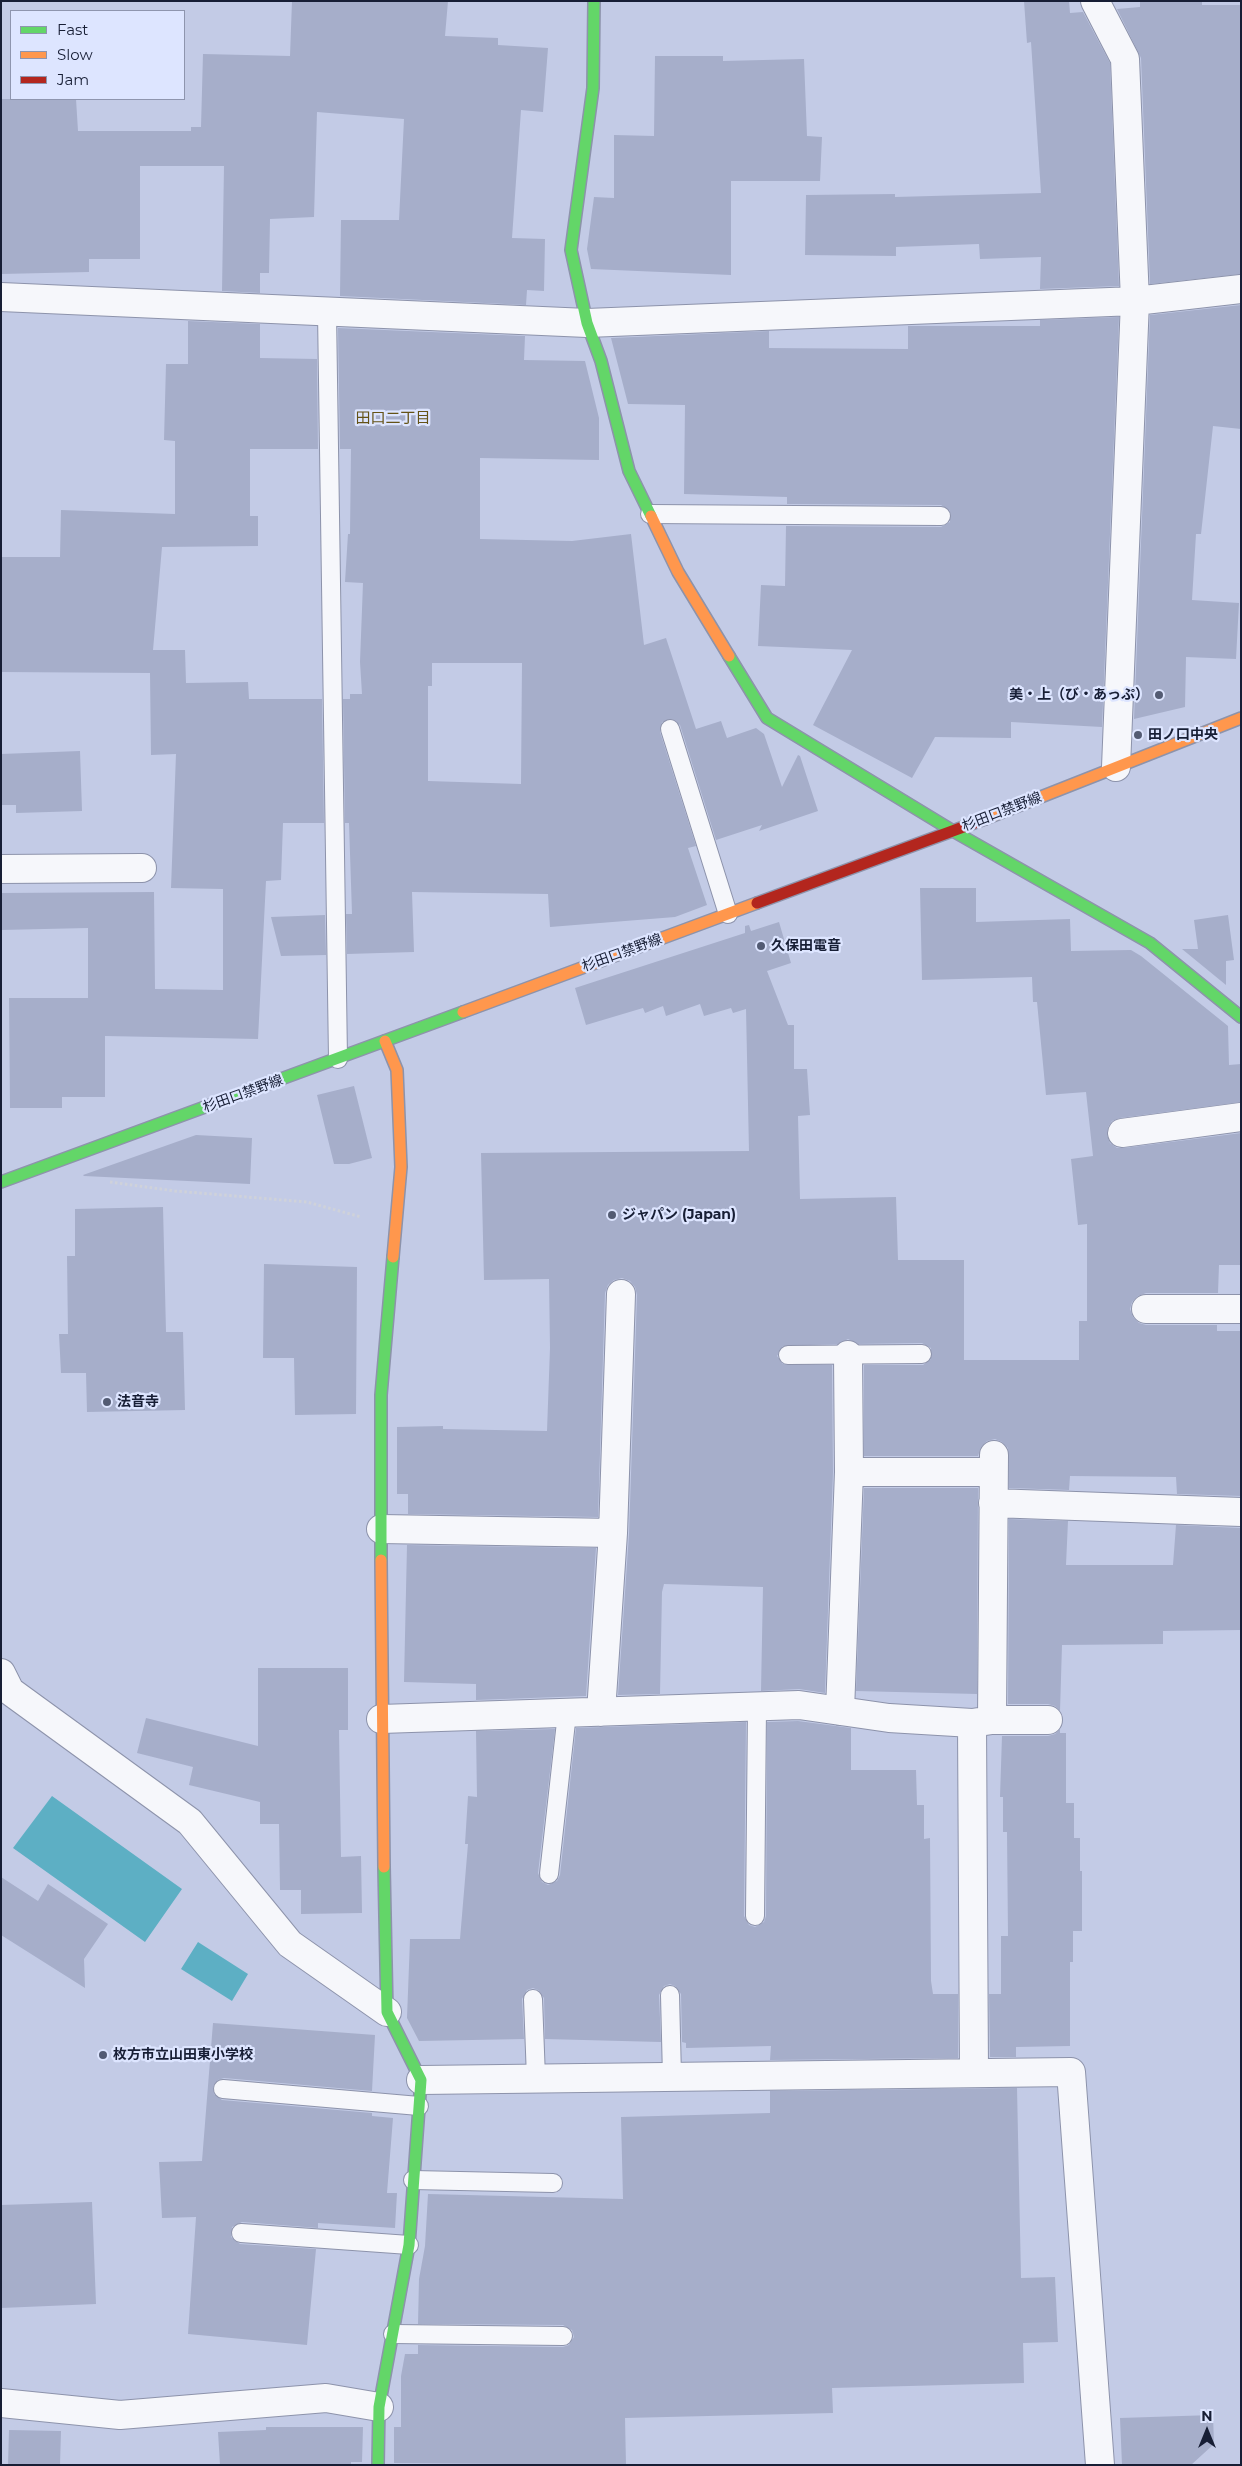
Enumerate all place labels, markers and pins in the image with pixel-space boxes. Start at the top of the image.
place label: 美・上（び・あっぷ） [1009,687,1149,703]
marker: 美・上（び・あっぷ） [1153,689,1165,701]
place label: 田ノ口中央 [1148,727,1218,743]
marker: 田ノ口中央 [1132,729,1144,741]
place label: 久保田電音 [771,938,841,954]
marker: 久保田電音 [755,940,767,952]
place label: ジャパン (Japan) [622,1207,736,1223]
marker: ジャパン (Japan) [606,1209,618,1221]
place label: 法音寺 [117,1394,159,1410]
marker: 法音寺 [101,1396,113,1408]
place label: 枚方市立山田東小学校 [113,2047,253,2063]
marker: 枚方市立山田東小学校 [97,2049,109,2061]

